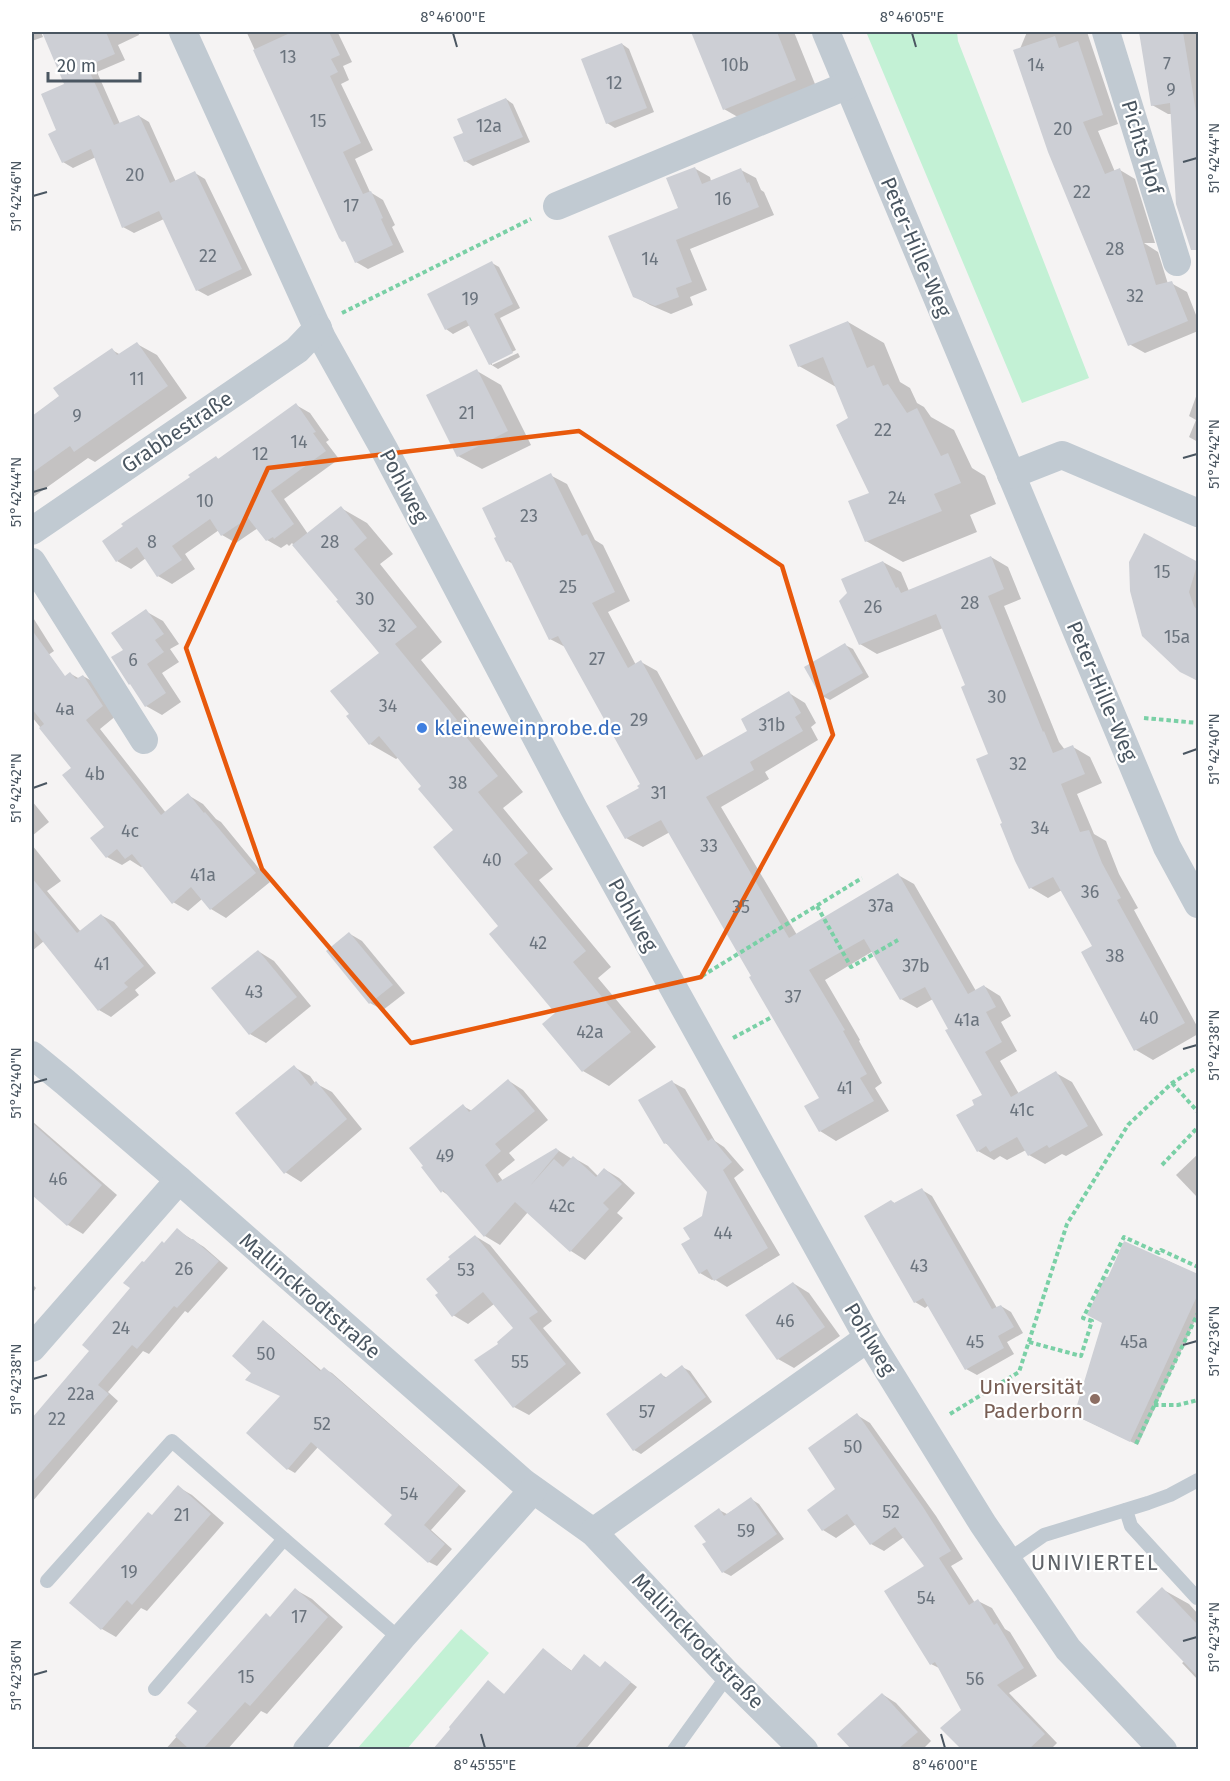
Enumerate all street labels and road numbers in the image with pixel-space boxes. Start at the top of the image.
street label: Pichts Hof [1115,97,1169,199]
street label: Peter-Hille-Weg [875,173,957,321]
street label: Grabbestraße [116,385,238,479]
street label: Pohlweg [374,445,434,527]
street label: Peter-Hille-Weg [1061,617,1143,765]
street label: Pohlweg [602,874,664,956]
street label: Mallinckrodtstraße [234,1228,386,1364]
street label: Pohlweg [838,1298,902,1380]
street label: Mallinckrodtstraße [627,1568,769,1714]

